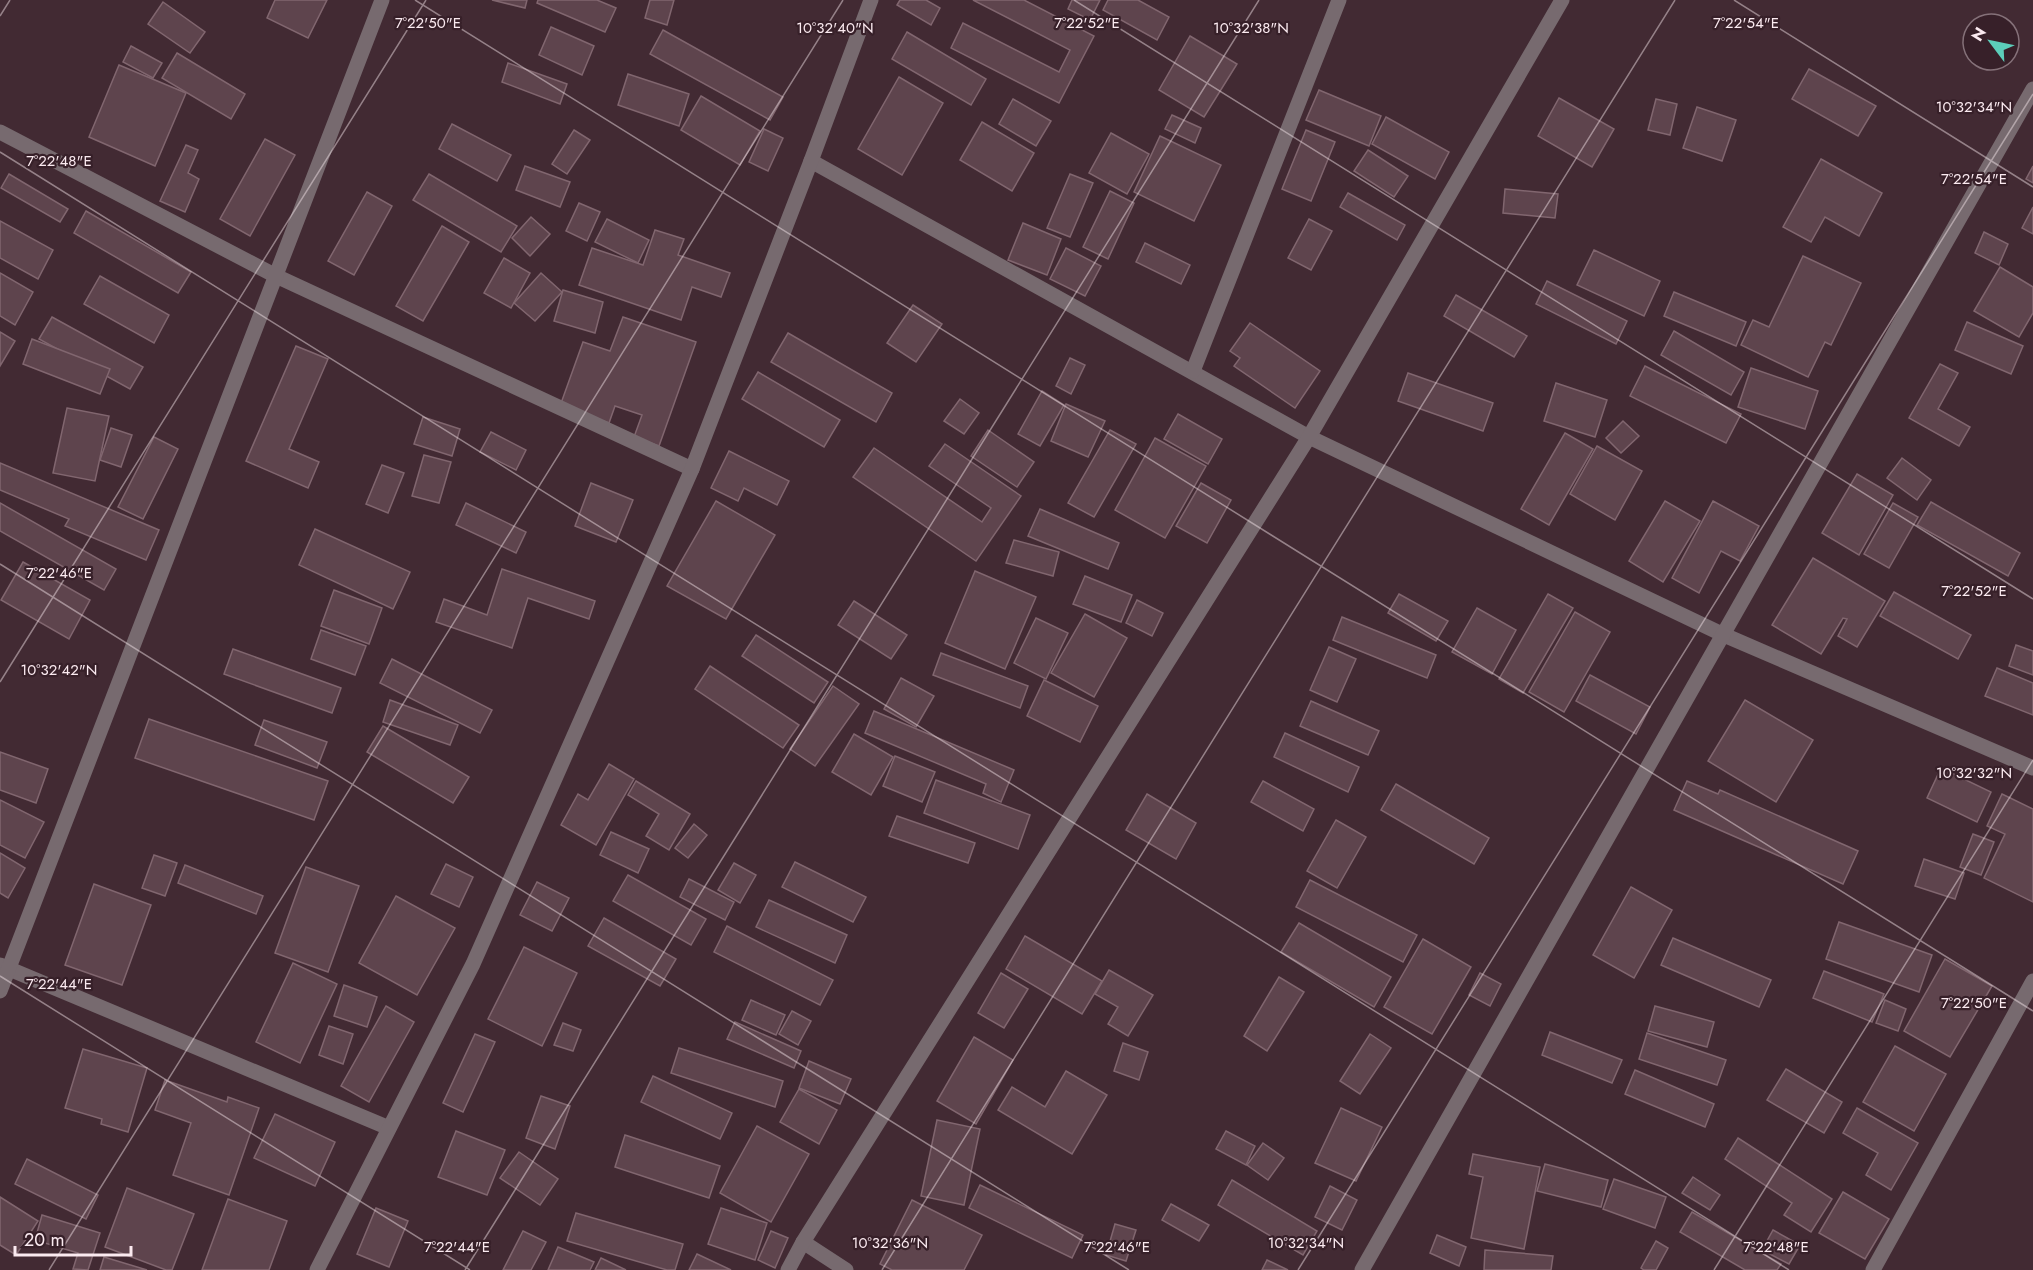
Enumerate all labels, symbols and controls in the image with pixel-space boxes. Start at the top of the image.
text: 7°22'50"E [395,12,461,34]
text: 7°22'52"E [1054,12,1120,34]
text: 7°22'54"E [1713,12,1779,34]
north arrow [1961,12,2021,72]
text: 10°32'40"N [796,17,874,39]
text: 10°32'38"N [1213,17,1289,39]
text: N [1966,23,1992,46]
text: 10°32'34"N [1936,96,2012,118]
text: 7°22'48"E [26,150,92,172]
text: 7°22'54"E [1941,168,2007,190]
text: 7°22'46"E [26,562,92,584]
text: 7°22'52"E [1941,580,2007,602]
text: 10°32'42"N [21,659,97,681]
text: 10°32'32"N [1936,762,2012,784]
text: 7°22'44"E [26,973,92,995]
text: 7°22'50"E [1941,992,2007,1014]
scale bar [15,1219,130,1257]
text: 20 m [24,1227,64,1253]
text: 10°32'36"N [852,1232,928,1254]
text: 10°32'34"N [1268,1232,1344,1254]
text: 7°22'44"E [424,1236,490,1258]
text: 7°22'46"E [1084,1236,1150,1258]
text: 7°22'48"E [1743,1236,1809,1258]

